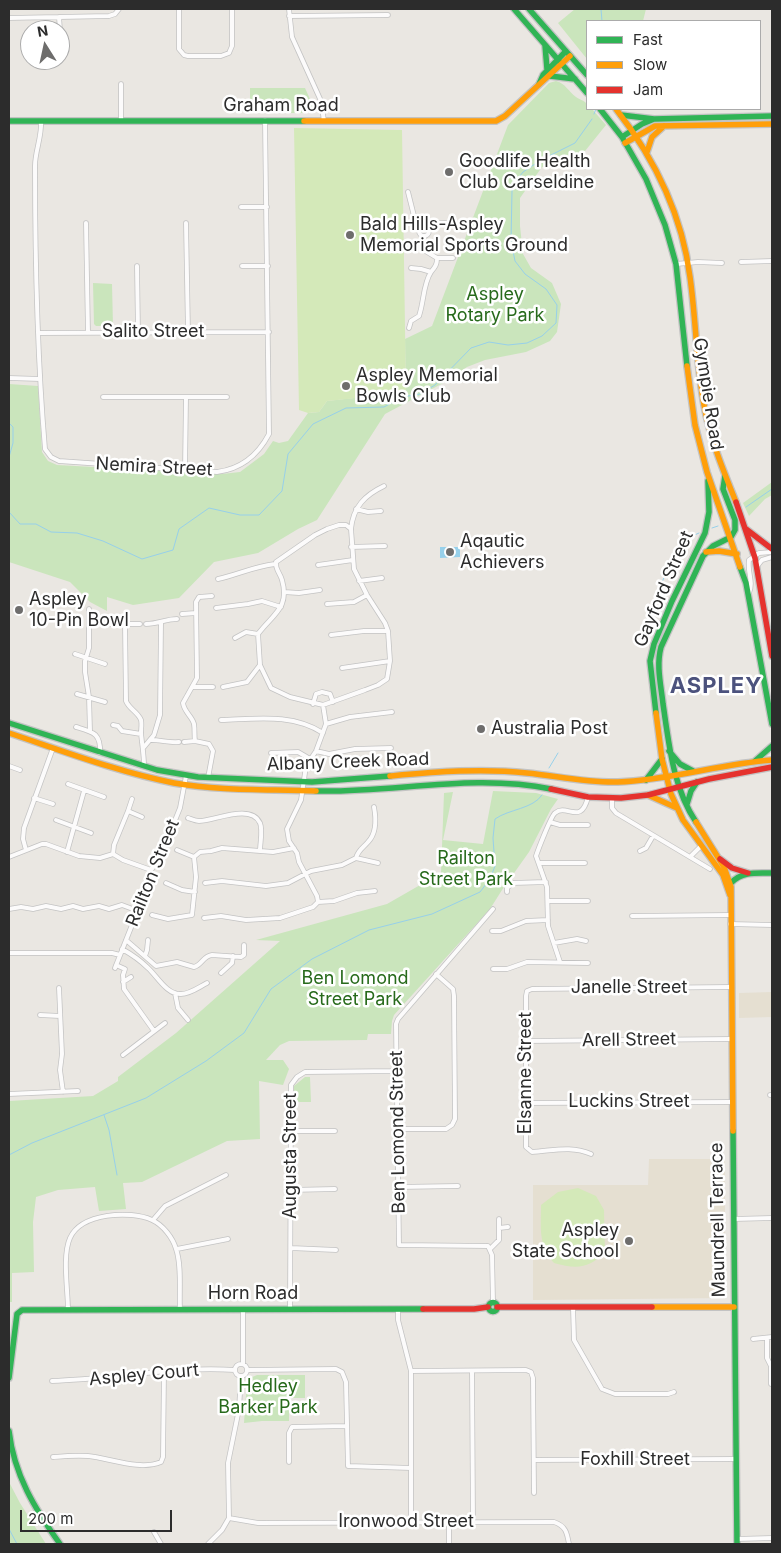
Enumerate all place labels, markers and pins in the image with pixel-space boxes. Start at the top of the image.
place label: Goodlife Health Club Carseldine [459,151,594,193]
marker: Goodlife Health Club Carseldine [443,166,455,178]
place label: Bald Hills-Aspley Memorial Sports Ground [360,214,568,256]
marker: Bald Hills-Aspley Memorial Sports Ground [344,229,356,241]
place label: Aspley Memorial Bowls Club [356,365,498,408]
marker: Aspley Memorial Bowls Club [340,380,352,392]
place label: Aqautic Achievers [460,531,544,574]
marker: Aqautic Achievers [444,546,456,558]
place label: Aspley 10-Pin Bowl [29,589,129,632]
marker: Aspley 10-Pin Bowl [13,604,25,616]
place label: Australia Post [491,718,608,740]
marker: Australia Post [475,723,487,735]
place label: Aspley State School [512,1220,619,1262]
marker: Aspley State School [623,1235,635,1247]

